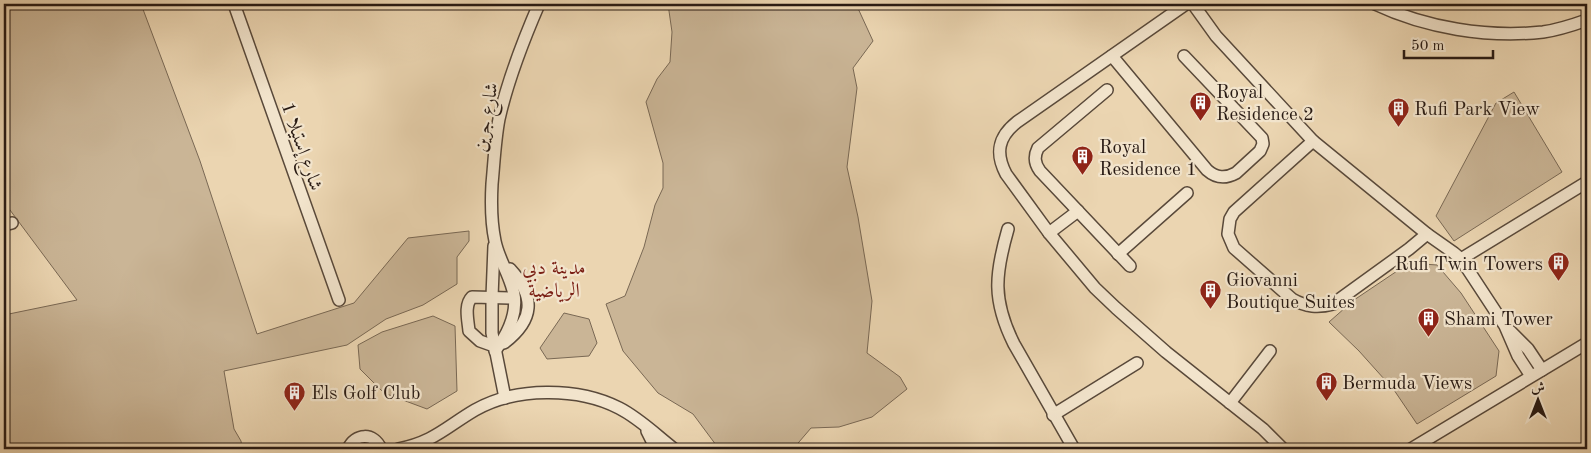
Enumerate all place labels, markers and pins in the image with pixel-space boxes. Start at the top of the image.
place label: Royal Residence 2 [1216,84,1314,125]
building icon: Royal Residence 2 [1188,90,1212,121]
building icon: Rufi Park View [1386,96,1410,127]
place label: Rufi Park View [1414,101,1540,120]
place label: Royal Residence 1 [1099,139,1197,180]
building icon: Royal Residence 1 [1071,145,1095,176]
building icon: Rufi Twin Towers [1547,251,1571,282]
place label: Rufi Twin Towers [1395,256,1543,275]
place label: Giovanni Boutique Suites [1226,272,1355,313]
building icon: Giovanni Boutique Suites [1198,278,1222,309]
building icon: Shami Tower [1416,306,1440,337]
place label: Shami Tower [1444,311,1553,330]
building icon: Bermuda Views [1314,370,1338,401]
place label: Bermuda Views [1342,375,1472,394]
building icon: Els Golf Club [283,380,307,411]
place label: Els Golf Club [311,385,420,404]

